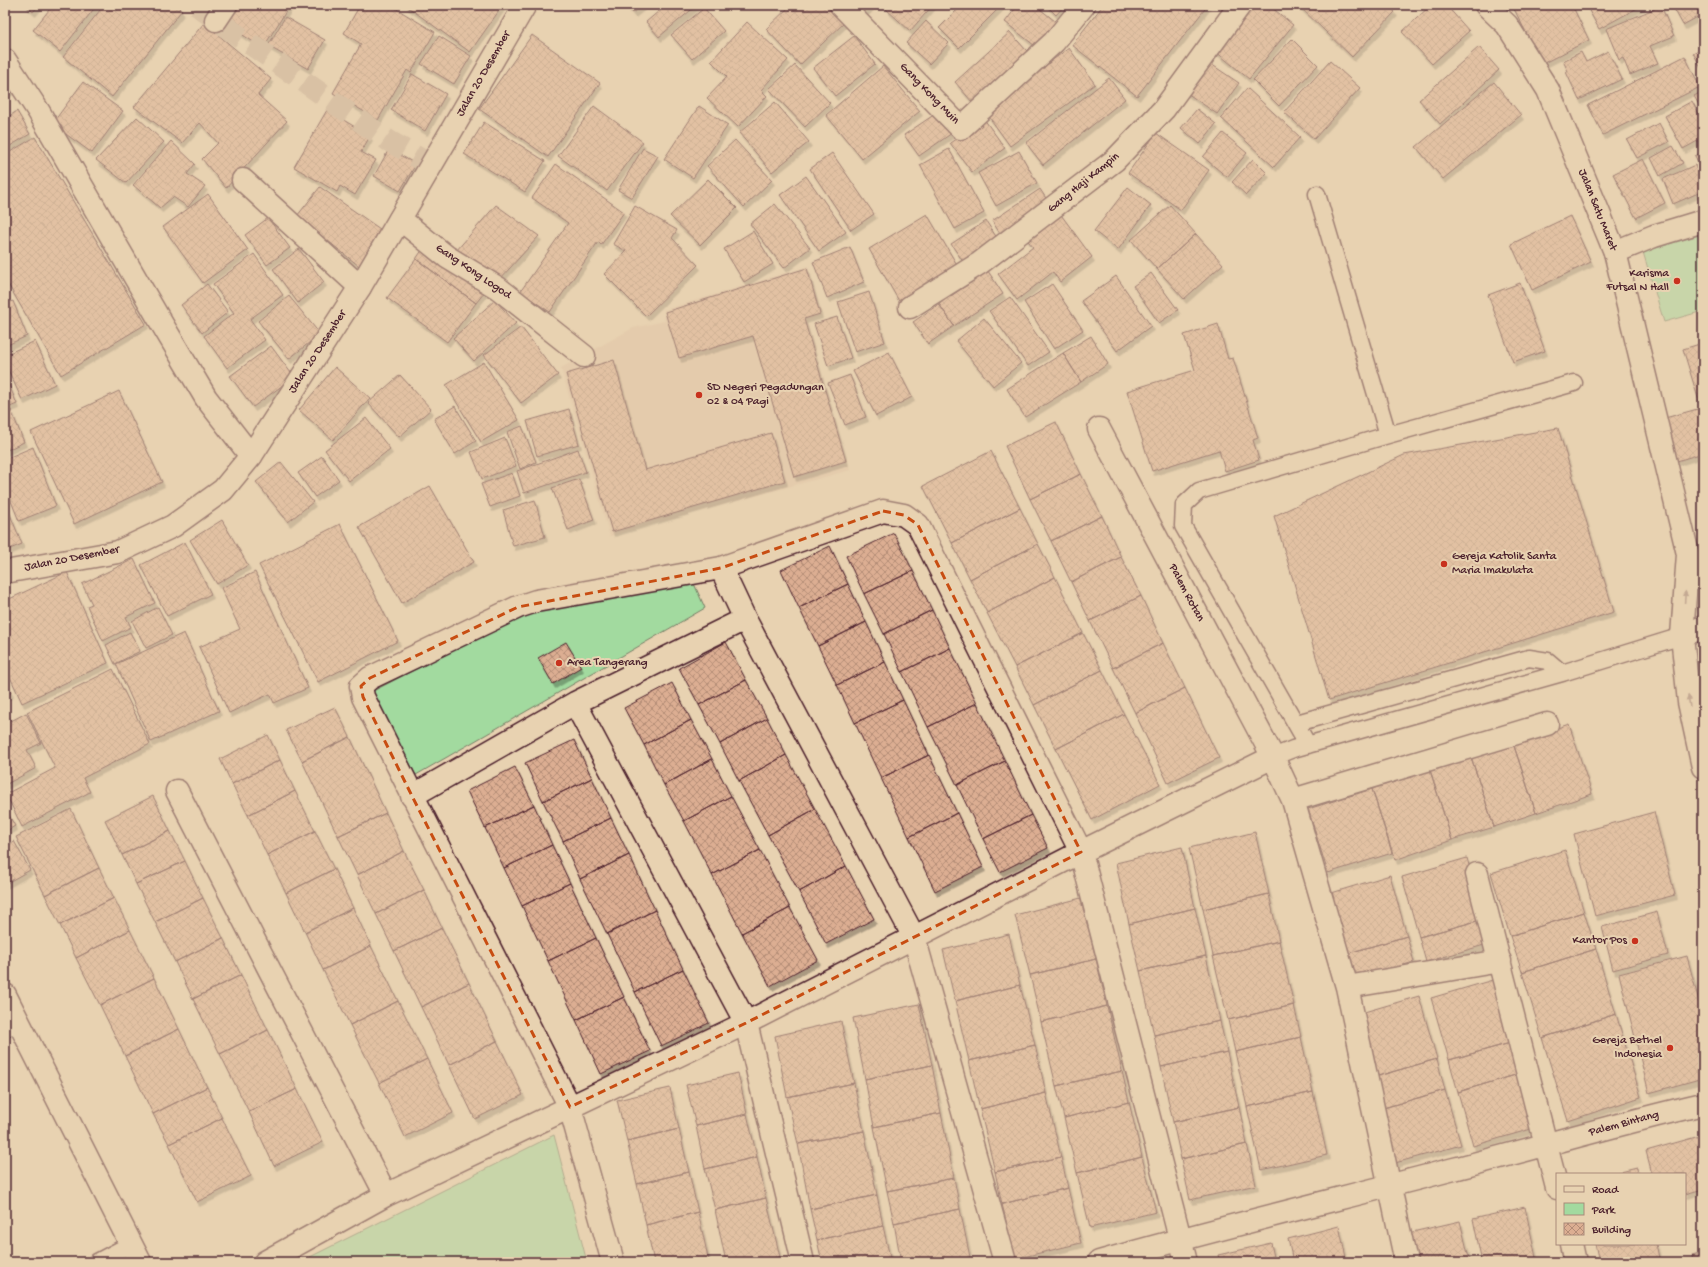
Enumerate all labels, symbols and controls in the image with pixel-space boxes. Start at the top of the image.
street label: Jalan 20 Desember [454,27,515,119]
street label: Gang Kong Muin [896,60,962,128]
street label: Gang Haji Kampin [1045,150,1123,216]
street label: Jalan Satu Maret [1574,167,1620,254]
street label: Gang Kong Logod [432,241,514,303]
place label: Karisma Futsal N Hall [1605,267,1669,295]
marker: Karisma Futsal N Hall [1672,276,1682,286]
street label: Jalan 20 Desember [286,306,351,396]
place label: SD Negeri Pegadungan 02 & 04 Pagi [707,381,824,409]
marker: SD Negeri Pegadungan 02 & 04 Pagi [694,390,704,400]
street label: Jalan 20 Desember [23,543,122,575]
place label: Gereja Katolik Santa Maria Imakulata [1452,550,1557,578]
marker: Gereja Katolik Santa Maria Imakulata [1439,559,1449,569]
street label: Palem Rotan [1164,561,1207,624]
one-way arrow [1681,591,1688,603]
place label: Area Tangerang [567,656,648,670]
marker: Area Tangerang [554,658,564,668]
one-way arrow [1686,695,1692,707]
place label: Kantor Pos [1573,934,1628,948]
marker: Kantor Pos [1630,936,1640,946]
place label: Gereja Bethel Indonesia [1592,1034,1662,1062]
marker: Gereja Bethel Indonesia [1665,1043,1675,1053]
street label: Palem Bintang [1586,1108,1661,1140]
legend [1556,1173,1686,1245]
text: Road [1592,1184,1619,1198]
text: Park [1591,1204,1617,1218]
text: Building [1591,1224,1631,1238]

